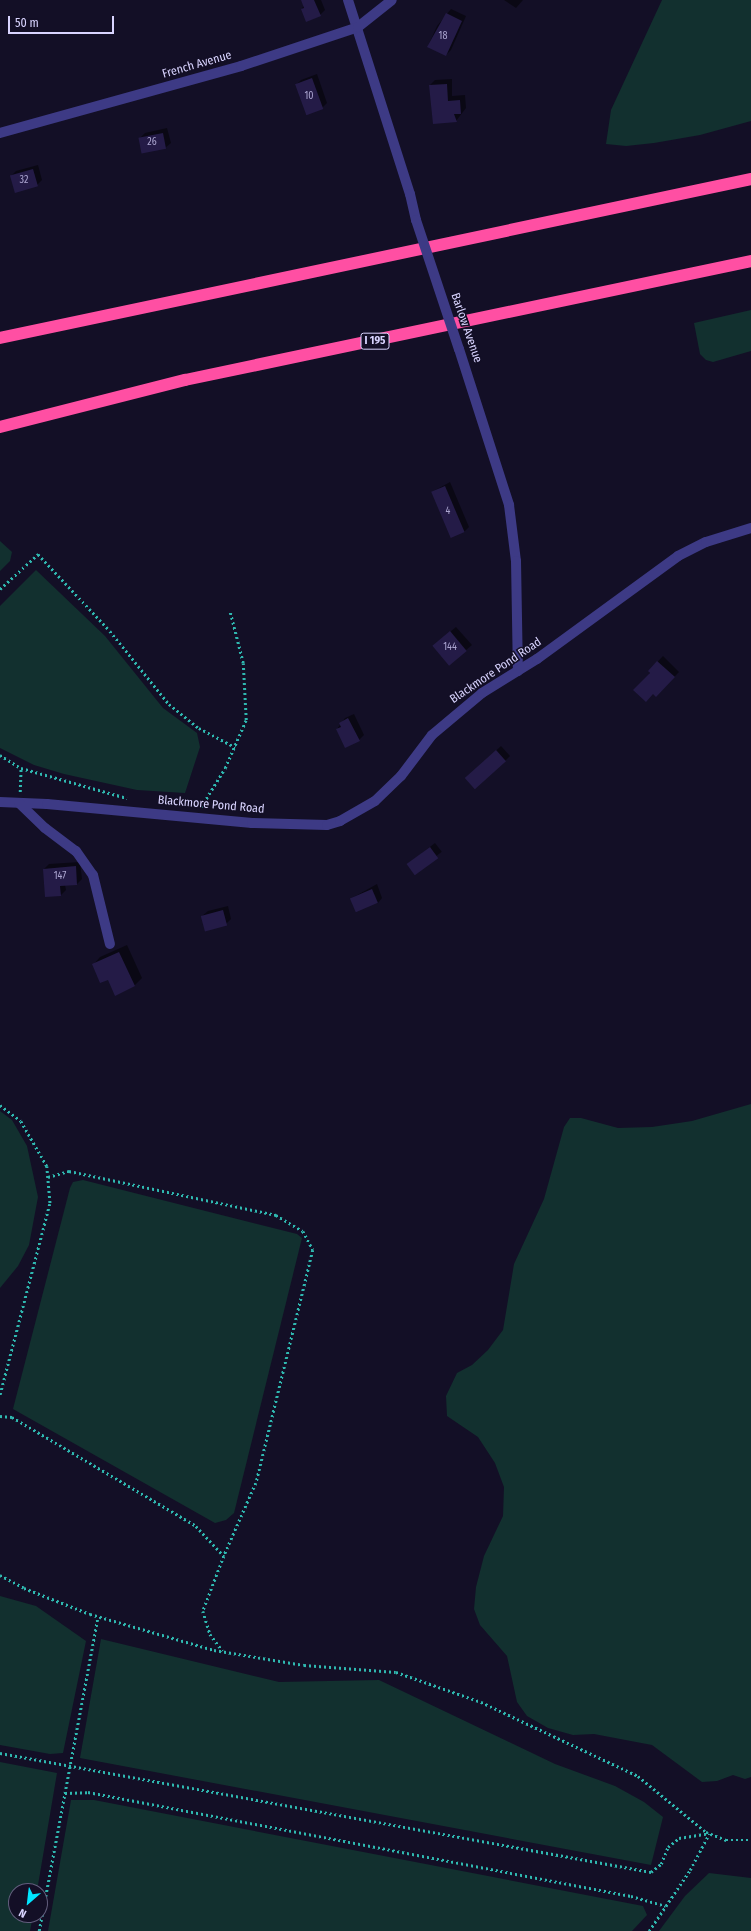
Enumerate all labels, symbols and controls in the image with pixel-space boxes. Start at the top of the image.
scale bar [10,8,116,34]
text: 50 m [15,16,39,30]
house number: 18 [439,31,447,43]
street label: French Avenue [161,48,233,82]
house number: 10 [304,91,314,103]
house number: 26 [147,137,157,149]
house number: 32 [20,175,28,187]
street label: Barlow Avenue [447,291,485,365]
road number: I 195 [360,332,390,350]
house number: 4 [446,506,450,518]
street label: Blackmore Pond Road [448,635,544,707]
house number: 144 [443,642,457,654]
street label: Blackmore Pond Road [157,793,265,817]
house number: 147 [54,871,66,883]
north arrow [8,1883,48,1923]
text: N [17,1906,29,1920]

